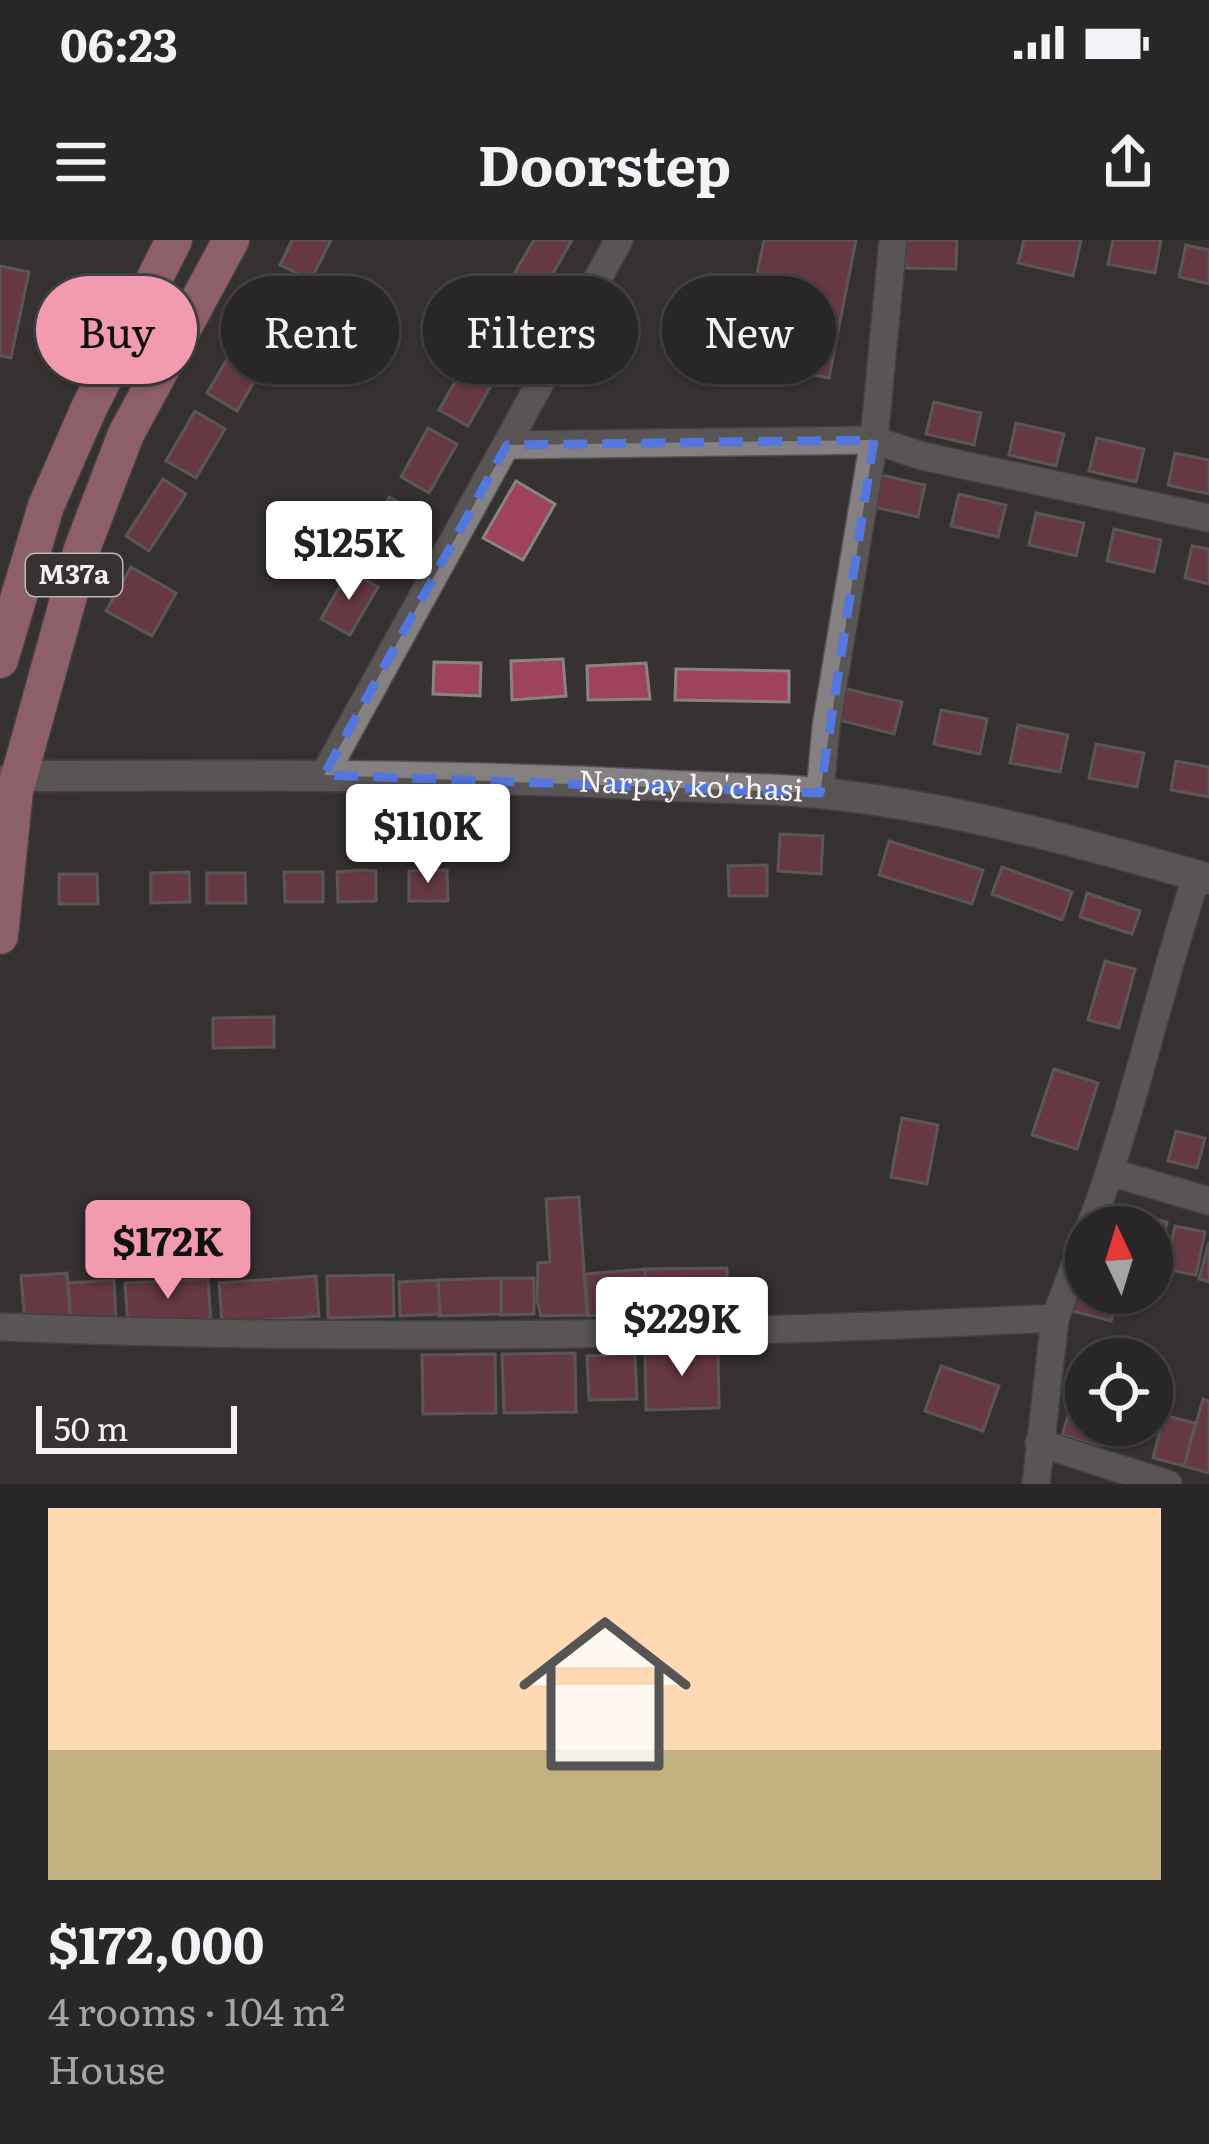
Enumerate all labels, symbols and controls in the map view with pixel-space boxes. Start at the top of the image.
text: 06:23 [60,9,178,76]
text: Doorstep [478,122,731,203]
icon: menu [48,129,114,195]
icon: share [1095,129,1161,195]
chip: Buy [36,276,197,384]
chip: Rent [221,276,399,384]
chip: Filters [423,276,638,384]
chip: New [662,276,836,384]
pin: $125K [265,501,433,603]
text: $125K [293,511,405,569]
road number: M37a [26,554,122,596]
street label: Narpay ko'chasi [578,757,805,811]
pin: $110K [344,784,512,886]
text: $110K [373,794,483,852]
pin: $172K [84,1200,252,1302]
north arrow [1065,1206,1173,1314]
map controls [1065,1206,1173,1446]
text: $172K [112,1210,224,1268]
pin: $229K [598,1277,766,1379]
text: $229K [623,1287,741,1345]
button: locate [1065,1338,1173,1446]
scale bar [36,1400,237,1453]
text: 50 m [54,1402,128,1451]
icon: home [497,1586,713,1802]
text: $172,000 [48,1904,264,1980]
text: 4 rooms · 104 m² [48,1980,345,2038]
text: House [48,2038,166,2096]

